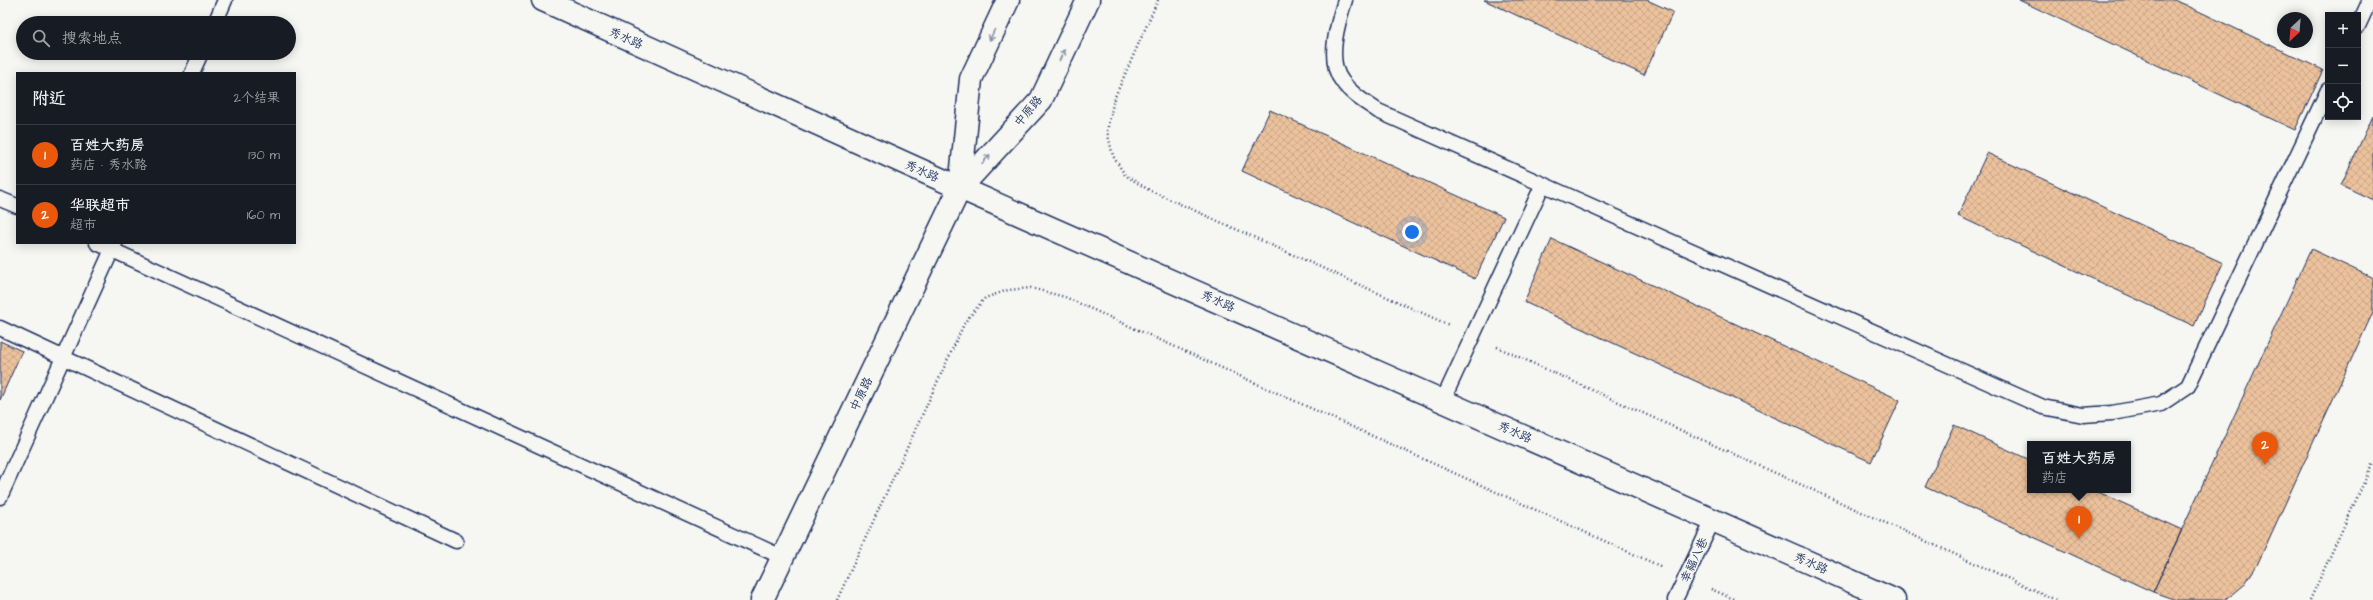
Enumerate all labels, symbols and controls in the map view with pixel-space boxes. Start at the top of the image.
north arrow [2277,12,2313,48]
map controls [2325,12,2361,120]
button: + [2325,12,2361,48]
search box [16,16,296,60]
street label: 秀水路 [606,23,646,54]
icon: search [30,27,52,49]
text: 搜索地点 [62,28,122,49]
one-way arrow [988,29,995,41]
button: − [2325,48,2361,84]
one-way arrow [1059,50,1066,62]
button: locate [2325,84,2361,120]
text: 附近 [32,87,66,111]
text: 2个结果 [234,89,280,107]
street label: 中原路 [1010,92,1046,131]
text: 百姓大药房 [70,135,145,156]
text: 1 [44,146,46,164]
text: 130 m [248,146,280,164]
one-way arrow [981,154,991,164]
text: 药店 · 秀水路 [70,156,147,174]
street label: 秀水路 [902,156,942,187]
text: 华联超市 [70,195,130,216]
text: 2 [41,206,49,224]
text: 160 m [247,206,280,224]
text: 超市 [70,216,96,234]
your location [1402,222,1422,242]
street label: 秀水路 [1198,286,1238,317]
street label: 中原路 [846,374,877,414]
street label: 秀水路 [1495,417,1535,448]
pin: 2 [2252,432,2278,465]
popup [2027,441,2131,493]
text: 百姓大药房 [2041,448,2117,469]
text: 药店 [2041,469,2068,487]
pin: 1 [2066,506,2092,539]
street label: 幸福八巷 [1677,535,1712,586]
street label: 秀水路 [1791,548,1831,579]

